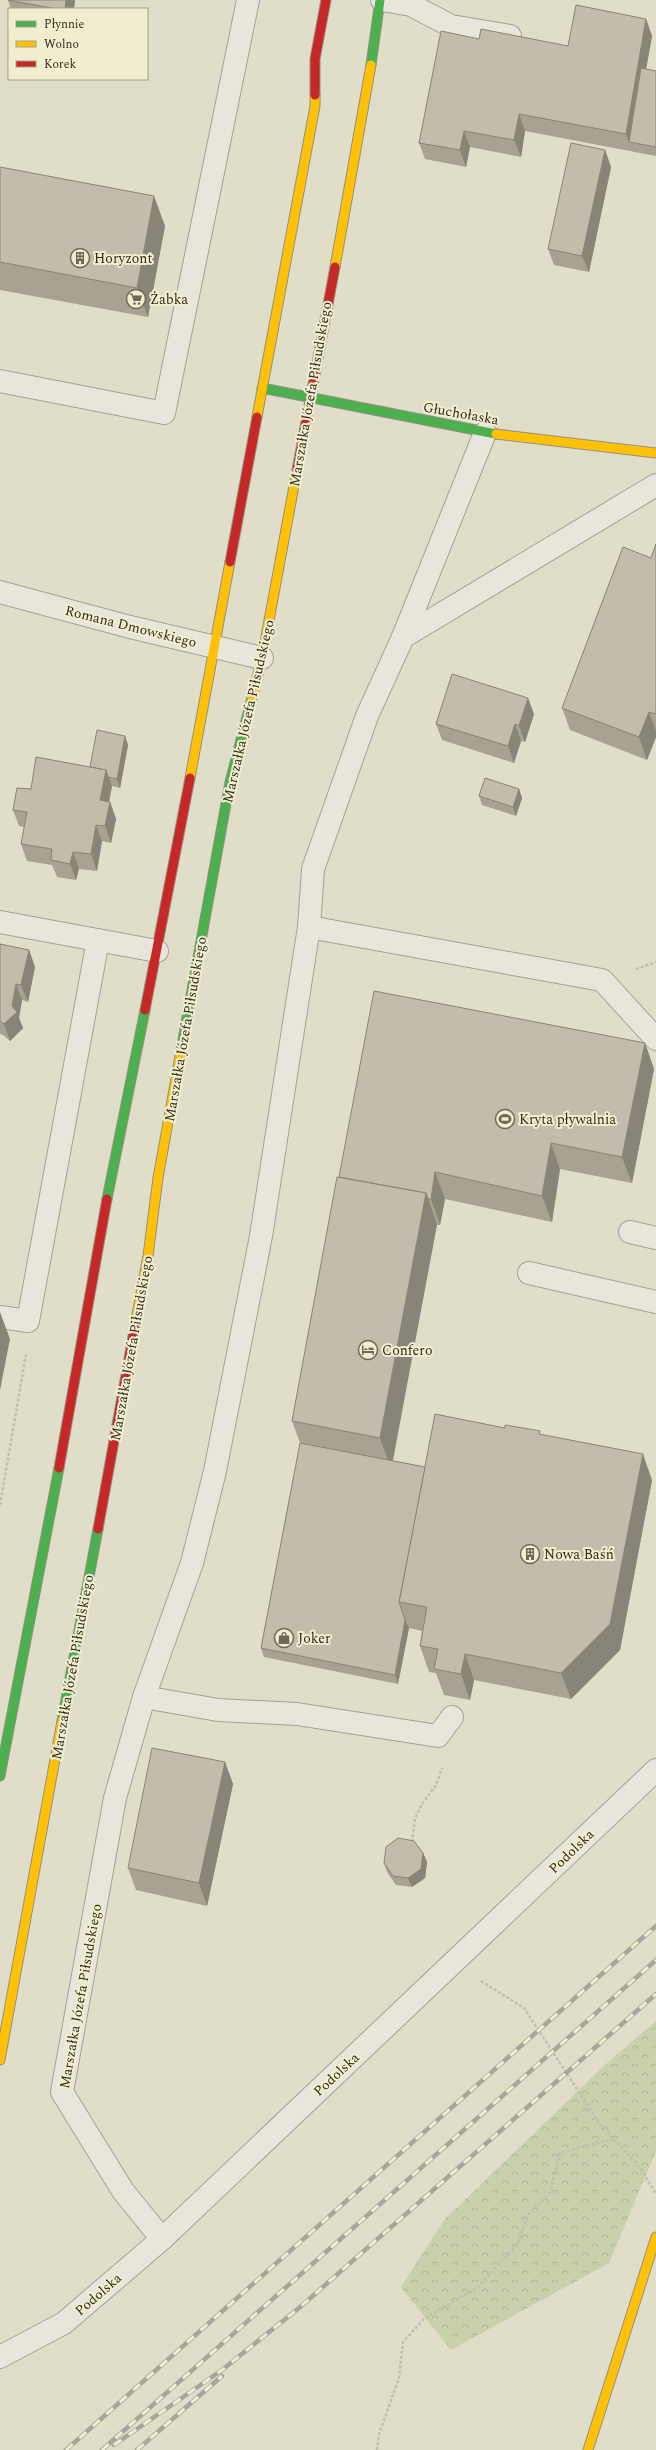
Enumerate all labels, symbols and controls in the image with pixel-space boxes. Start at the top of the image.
legend [8,8,148,80]
text: Płynnie [44,15,85,34]
text: Wolno [44,35,79,54]
text: Korek [44,55,76,74]
building icon: Horyzont [69,247,91,269]
place label: Horyzont [94,248,152,269]
supermarket icon: Żabka [125,288,147,310]
place label: Żabka [150,289,188,310]
street label: Marszałka Józefa Piłsudskiego [284,300,337,488]
street label: Głuchołaska [421,397,501,431]
street label: Romana Dmowskiego [63,600,199,653]
street label: Marszałka Józefa Piłsudskiego [217,617,280,805]
street label: Marszałka Józefa Piłsudskiego [159,935,212,1123]
sports icon: Kryta pływalnia [494,1108,516,1130]
place label: Kryta pływalnia [519,1109,616,1130]
street label: Marszałka Józefa Piłsudskiego [105,1254,158,1442]
hotel icon: Confero [357,1339,379,1361]
place label: Confero [382,1340,432,1361]
building icon: Nowa Baśń [519,1543,541,1565]
place label: Nowa Baśń [544,1544,614,1565]
street label: Marszałka Józefa Piłsudskiego [46,1573,99,1761]
shop icon: Joker [273,1627,295,1649]
place label: Joker [298,1628,331,1649]
street label: Podolska [544,1824,599,1878]
street label: Marszałka Józefa Piłsudskiego [54,1902,107,2090]
street label: Podolska [309,2047,364,2101]
street label: Podolska [70,2268,127,2321]

